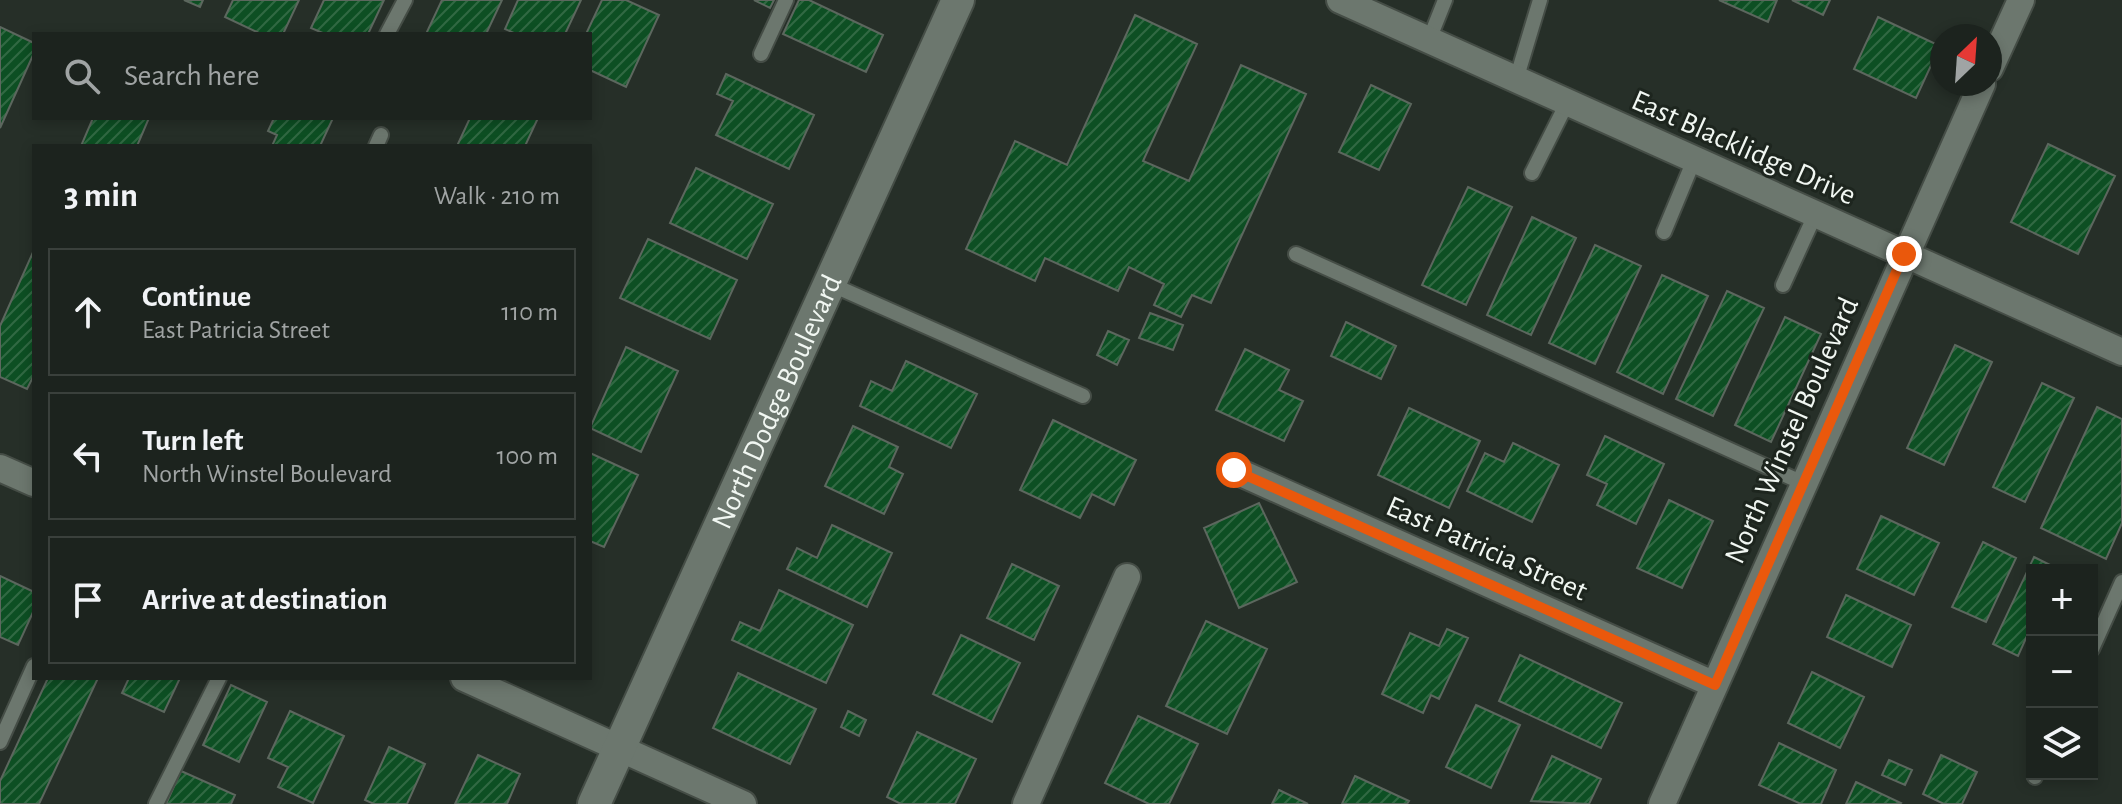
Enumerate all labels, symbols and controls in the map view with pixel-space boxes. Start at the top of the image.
north arrow [1930,24,2002,96]
search box [32,32,592,120]
icon: search [60,54,104,98]
text: Search here [124,61,260,91]
street label: East Blacklidge Drive [1627,85,1860,211]
text: 3 min [64,179,138,213]
text: Walk · 210 m [434,183,560,209]
route end [1886,236,1922,272]
street label: North Dodge Boulevard [707,270,848,533]
text: Continue [142,282,251,312]
icon: ahead [66,290,110,334]
street label: North Winstel Boulevard [1720,293,1864,568]
text: 110 m [501,299,558,325]
text: East Patricia Street [142,317,330,343]
text: Turn left [142,426,243,456]
icon: left [66,434,110,478]
text: 100 m [497,443,558,469]
route start [1216,452,1252,488]
text: North Winstel Boulevard [142,461,392,487]
street label: East Patricia Street [1381,491,1592,607]
map controls [2026,564,2098,780]
button: + [2026,564,2098,636]
icon: arrive [66,578,110,622]
text: Arrive at destination [142,585,388,615]
button: − [2026,636,2098,708]
button: layers [2026,708,2098,780]

